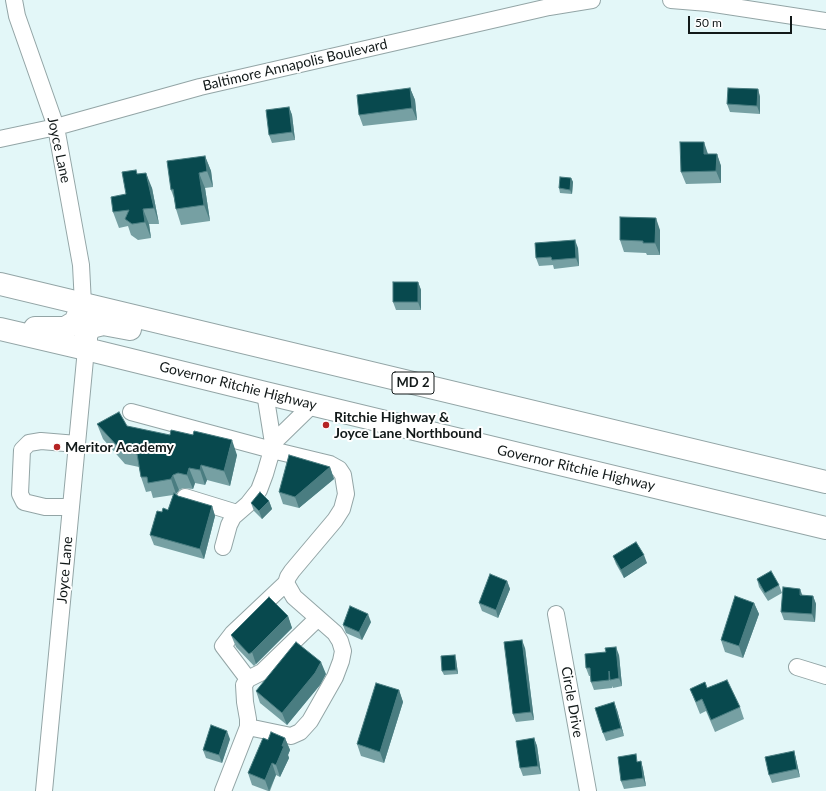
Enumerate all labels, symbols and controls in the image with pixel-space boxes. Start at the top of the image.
scale bar [690,8,794,34]
text: 50 m [695,15,722,30]
street label: Baltimore Annapolis Boulevard [201,36,389,94]
street label: Joyce Lane [44,115,74,185]
street label: Governor Ritchie Highway [158,358,318,414]
road number: MD 2 [392,372,434,394]
place label: Ritchie Highway & Joyce Lane Northbound [334,409,482,442]
marker: Ritchie Highway & Joyce Lane Northbound [321,420,331,430]
place label: Meritor Academy [65,439,174,455]
marker: Meritor Academy [52,442,62,452]
street label: Governor Ritchie Highway [495,442,657,494]
street label: Joyce Lane [54,536,76,604]
street label: Circle Drive [557,665,587,739]

